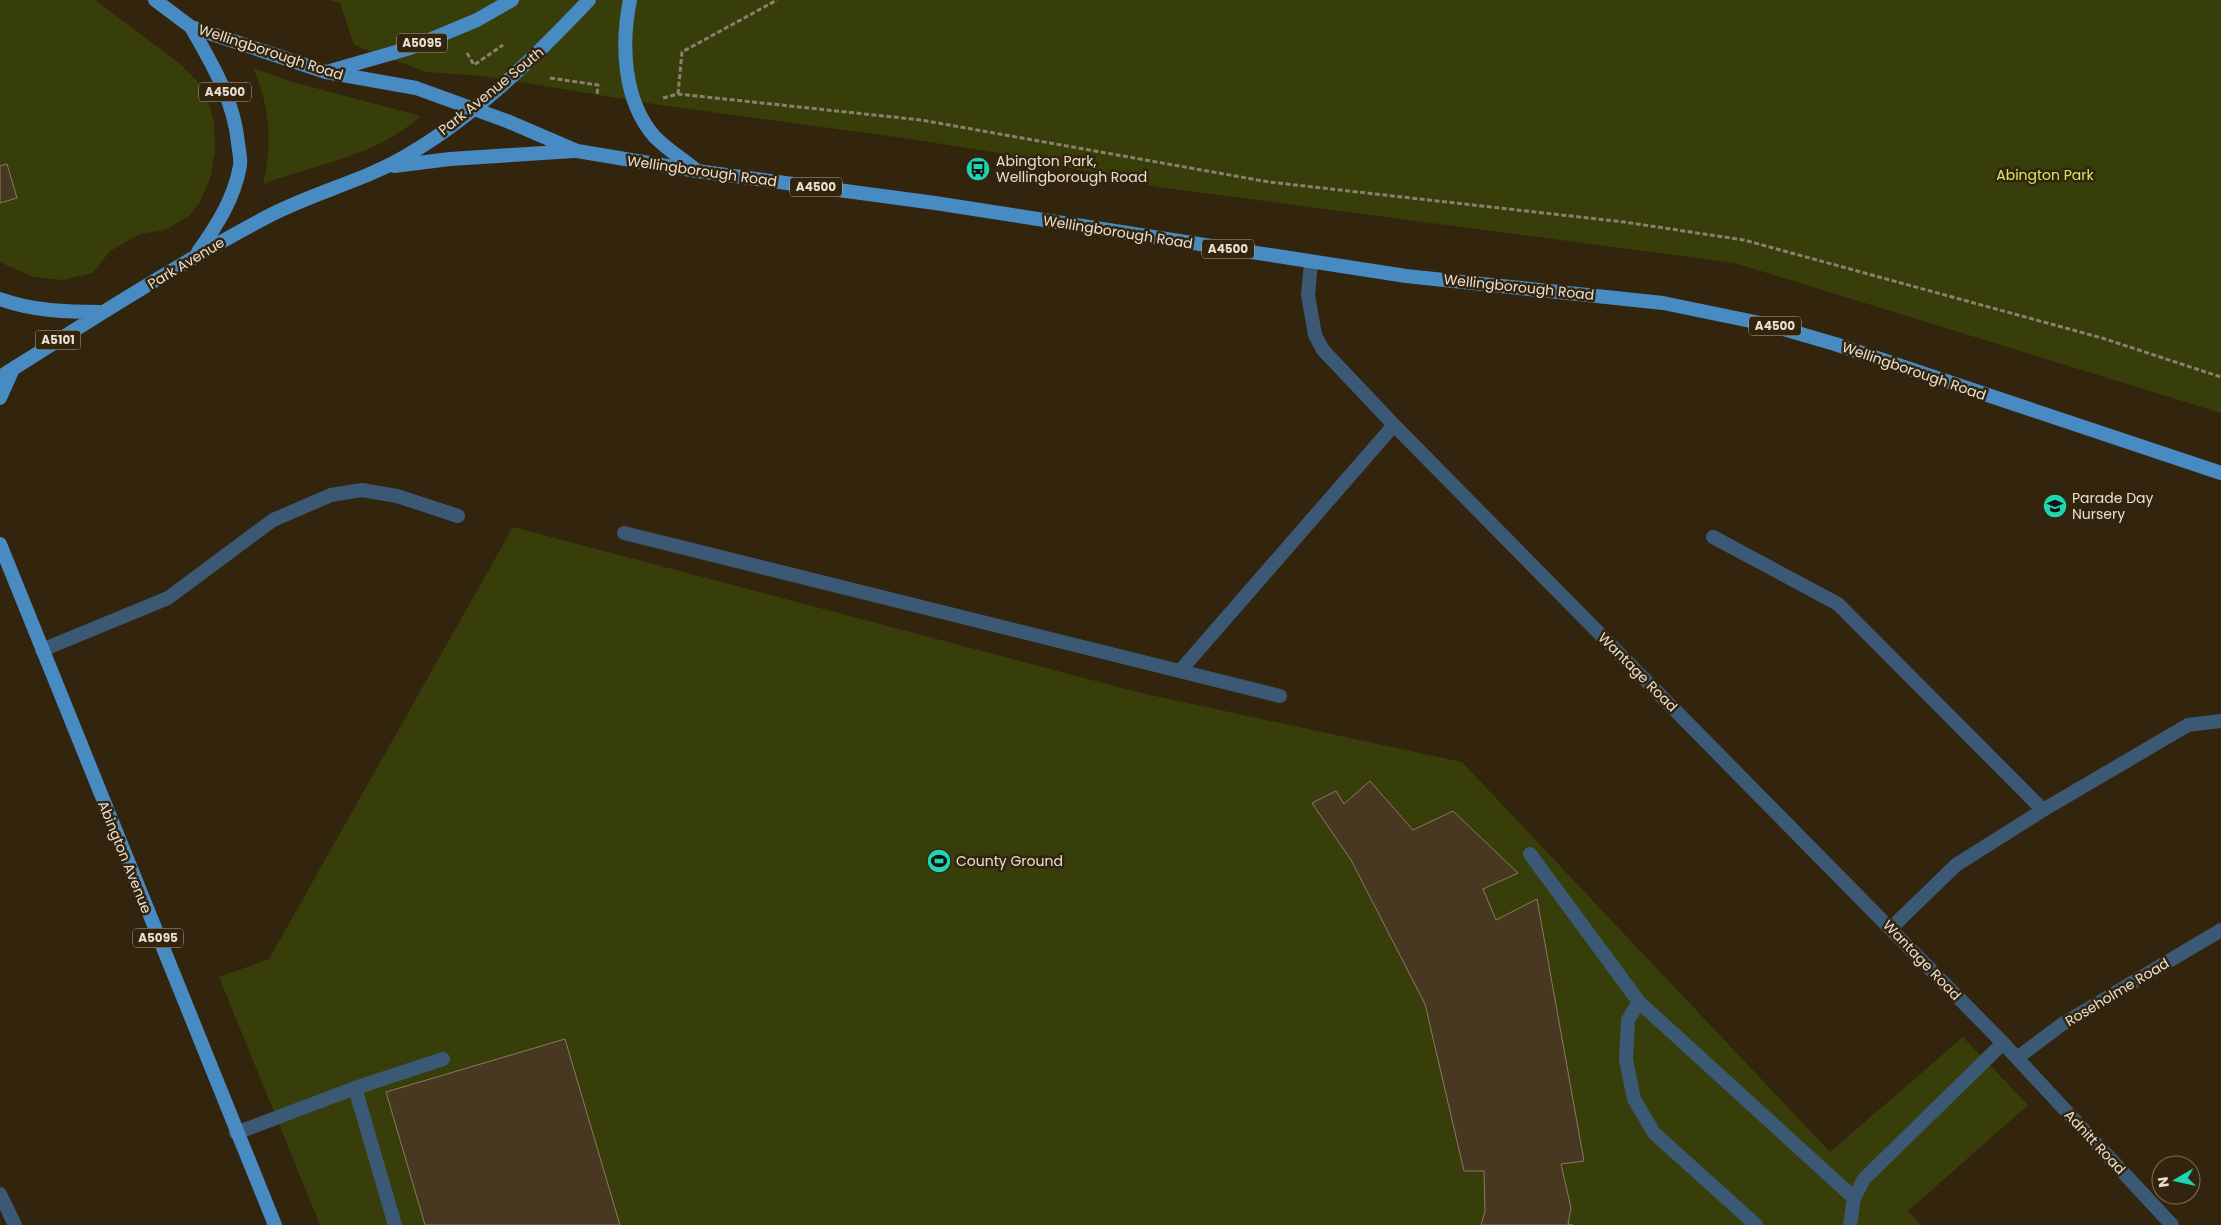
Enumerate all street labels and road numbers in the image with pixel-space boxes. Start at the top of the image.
street label: Wellingborough Road [196,19,346,85]
road number: A5095 [397,34,447,52]
street label: Park Avenue South [434,42,548,140]
road number: A4500 [199,82,251,101]
street label: Wellingborough Road [626,151,778,191]
road number: A4500 [790,178,842,196]
street label: Wellingborough Road [1042,210,1194,254]
street label: Park Avenue [144,232,228,294]
road number: A4500 [1202,240,1254,258]
street label: Wellingborough Road [1443,269,1595,305]
road number: A4500 [1749,316,1801,336]
road number: A5101 [36,330,80,350]
street label: Wellingborough Road [1839,337,1989,405]
street label: Wantage Road [1594,628,1682,716]
street label: Abington Avenue [93,798,157,917]
street label: Wantage Road [1878,915,1966,1005]
road number: A5095 [133,928,183,948]
street label: Roseholme Road [2061,953,2173,1031]
street label: Adnitt Road [2060,1105,2130,1179]

